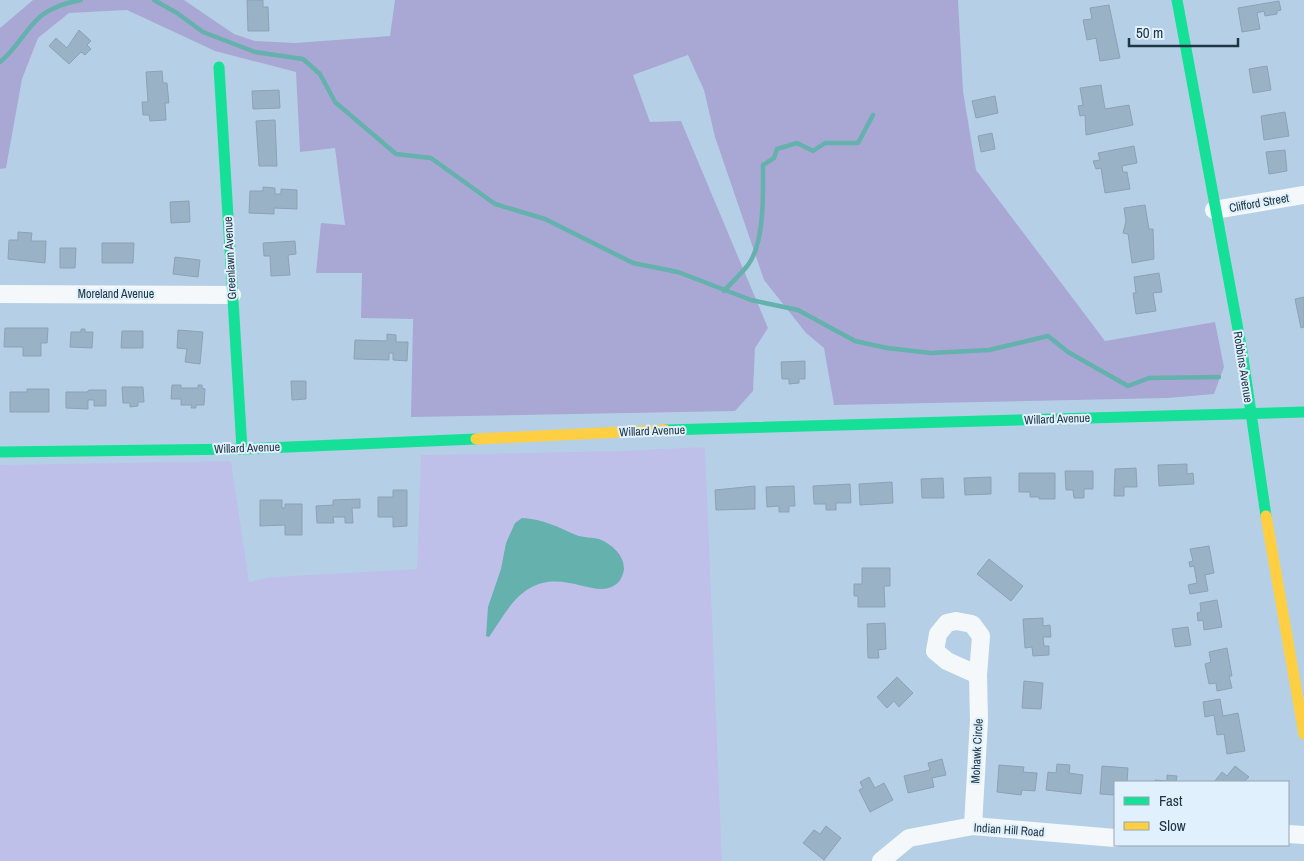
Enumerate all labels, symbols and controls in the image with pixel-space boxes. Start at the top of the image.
scale bar [1129,15,1238,47]
text: 50 m [1136,22,1163,43]
street label: Clifford Street [1228,190,1290,216]
street label: Greenlawn Avenue [220,216,240,300]
street label: Moreland Avenue [78,286,154,302]
street label: Robbins Avenue [1229,330,1257,404]
street label: Willard Avenue [1024,410,1090,428]
street label: Willard Avenue [619,422,685,440]
street label: Willard Avenue [214,439,280,457]
street label: Mohawk Circle [967,718,987,784]
legend [1114,781,1289,846]
text: Fast [1159,790,1183,811]
text: Slow [1159,815,1186,836]
street label: Indian Hill Road [973,820,1045,840]

